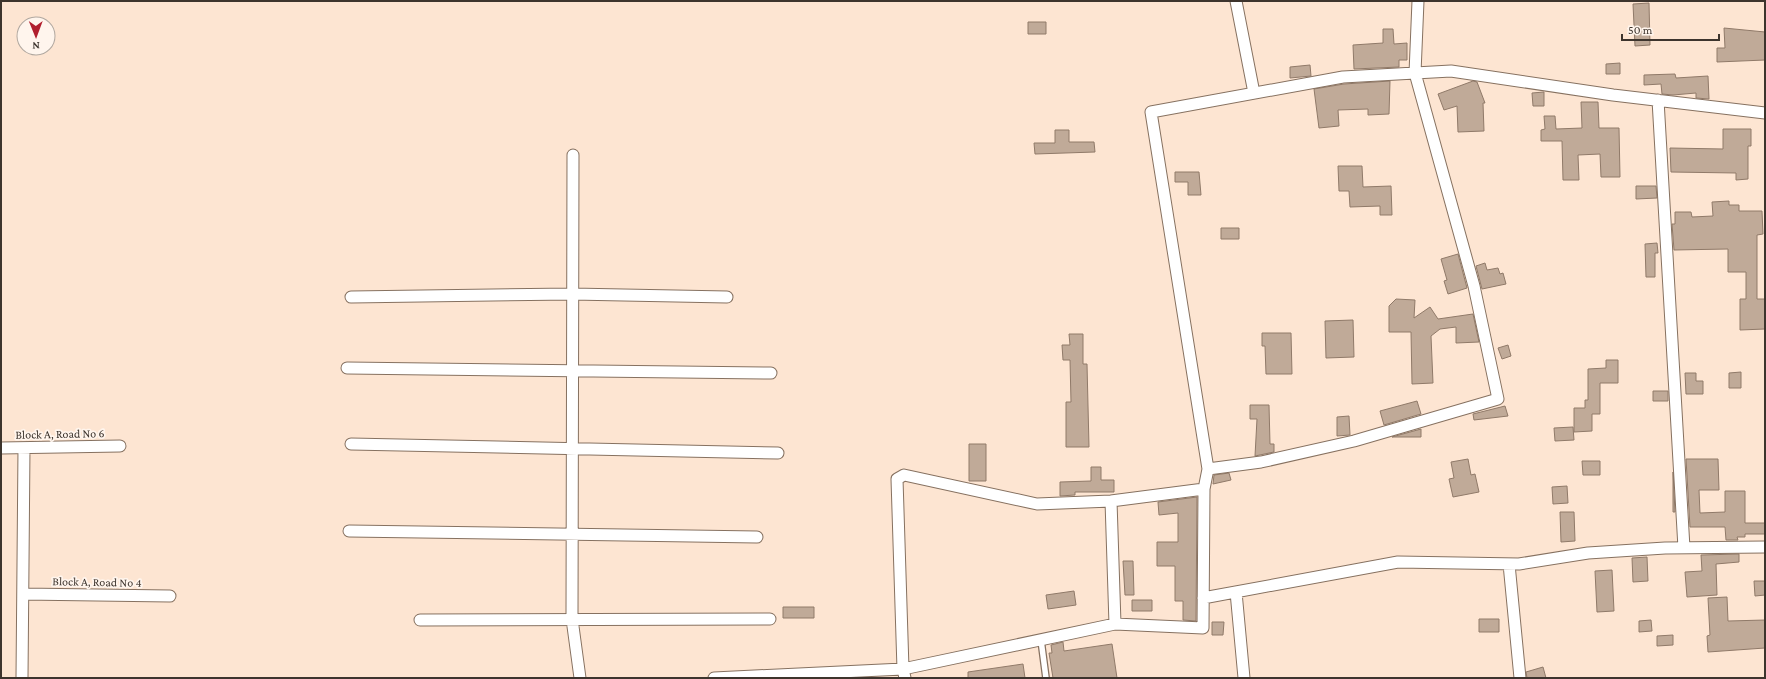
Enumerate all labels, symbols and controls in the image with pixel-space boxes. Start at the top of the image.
north arrow [16,16,56,56]
scale bar [1622,16,1719,42]
text: 50 m [1628,23,1653,37]
text: N [32,40,40,52]
street label: Block A, Road No 6 [15,426,105,442]
street label: Block A, Road No 4 [52,574,142,590]

